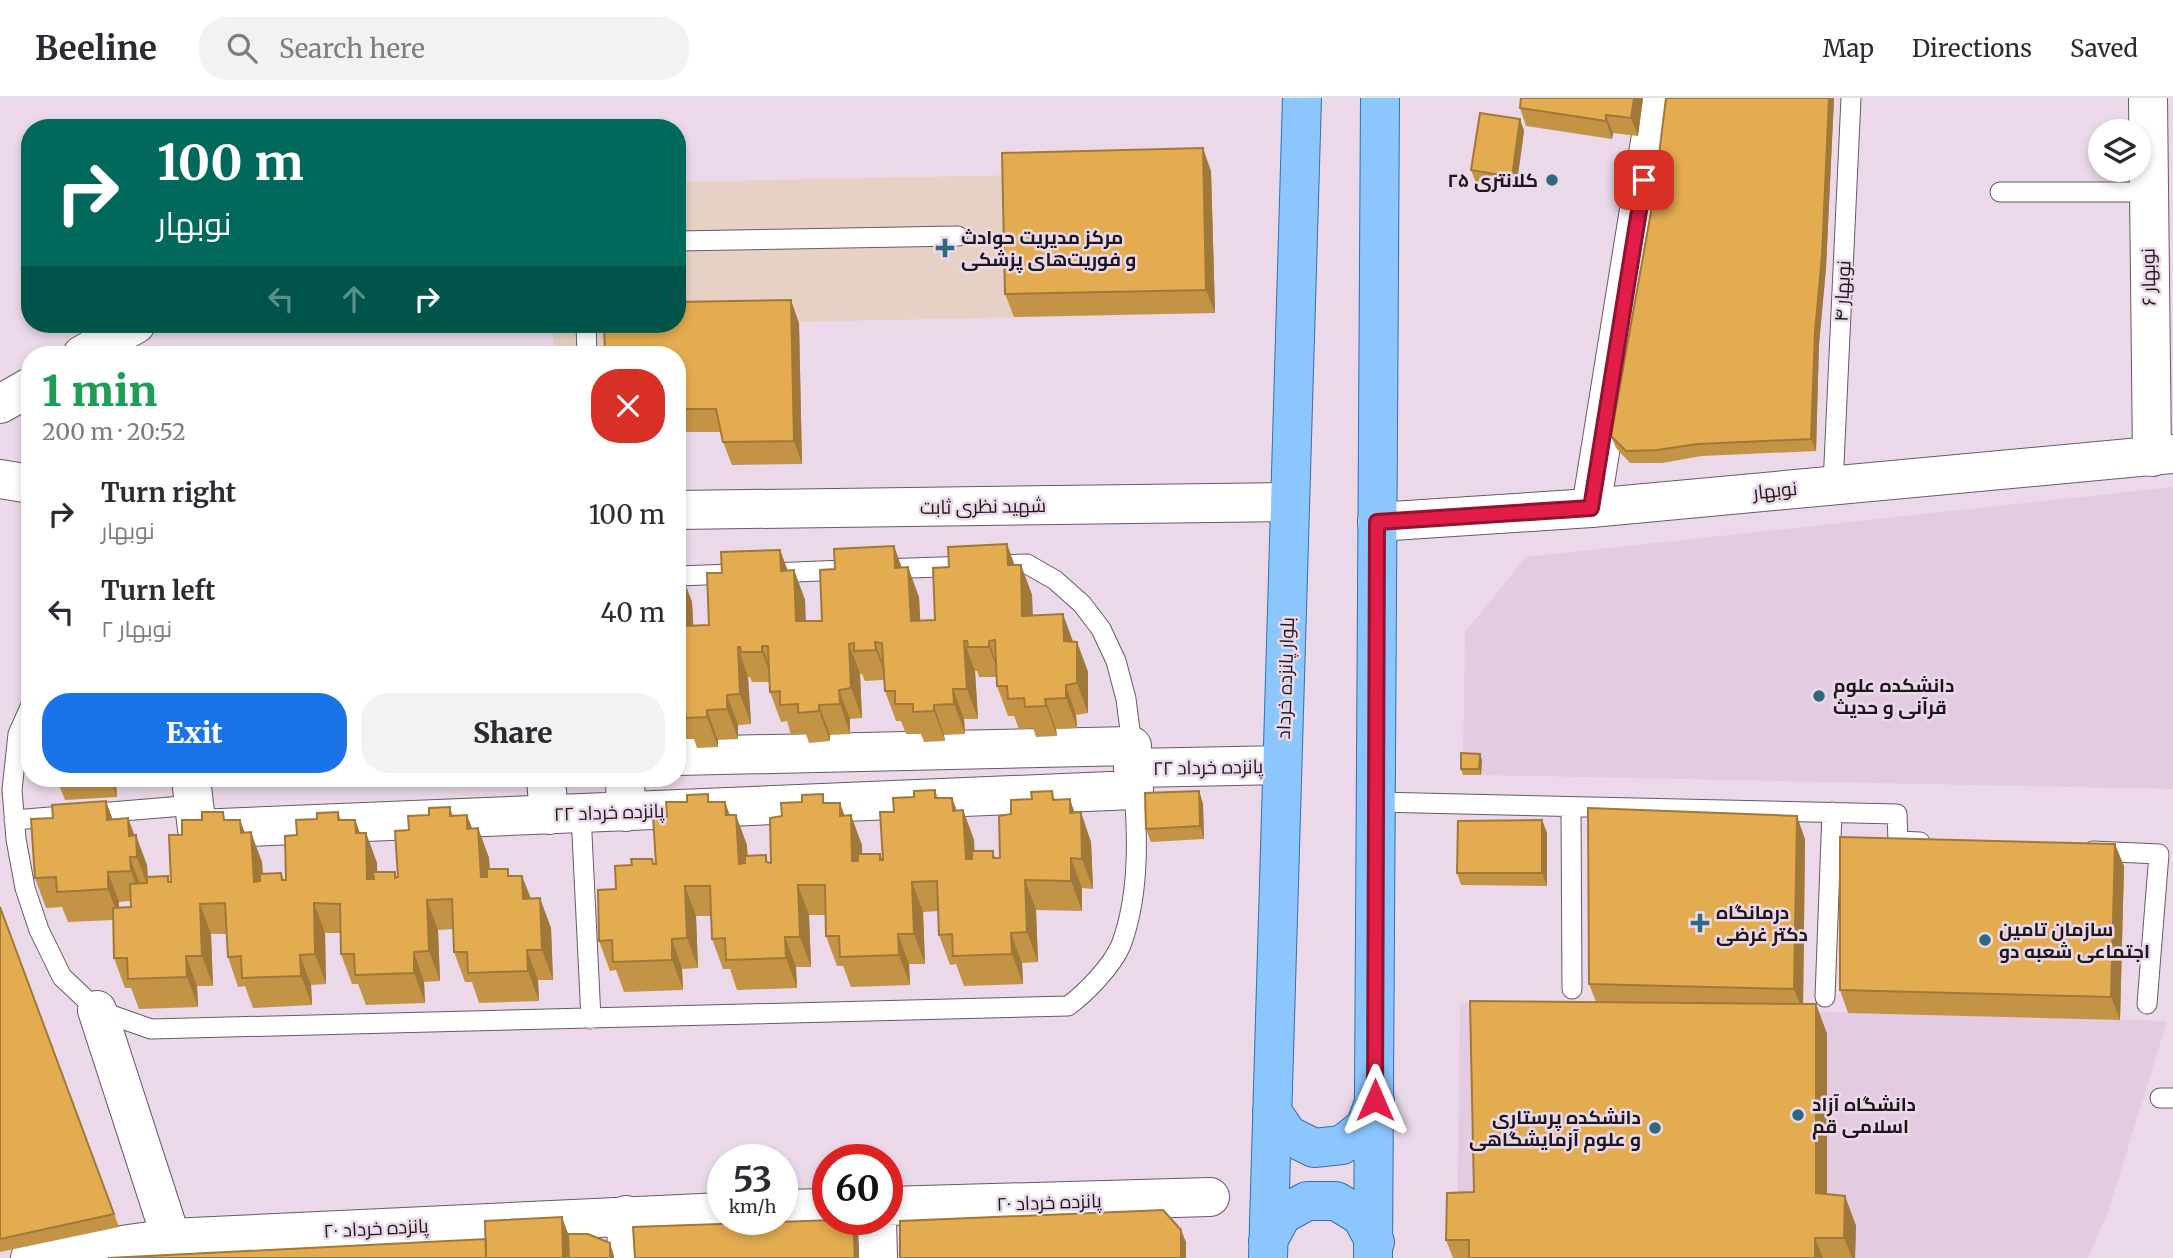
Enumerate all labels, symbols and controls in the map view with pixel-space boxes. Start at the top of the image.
search box [199,17,689,80]
text: Beeline [35,28,157,69]
icon: search [223,29,261,67]
text: Search here [279,32,425,65]
text: Map [1823,33,1874,64]
text: Directions [1912,33,2032,64]
text: Saved [2070,33,2138,64]
map controls [2088,119,2151,182]
button: layers [2088,119,2151,182]
text: 100 m [157,132,304,193]
icon: right [42,147,133,238]
pin [1614,150,1674,210]
icon: arrive [1625,161,1663,199]
place label: کلانتری ۲۵ [1447,168,1538,192]
marker: کلانتری ۲۵ [1544,172,1560,188]
text: نوبهار [157,204,232,244]
place label: مرکز مدیریت حوادث و فوریت‌های پزشکی [961,225,1136,273]
marker: مرکز مدیریت حوادث و فوریت‌های پزشکی [935,238,955,258]
street label: نوبهار ۶ [2135,248,2161,306]
street label: نوبهار ۴ [1828,260,1856,322]
icon: left [262,280,300,318]
icon: ahead [335,280,373,318]
icon: right [408,280,446,318]
text: 1 min [42,365,157,417]
button: close [591,369,665,443]
text: 200 m · 20:52 [42,417,186,446]
text: Turn right [101,476,236,509]
street label: نوبهار [1751,476,1798,504]
street label: شهید نظری ثابت [920,493,1046,519]
icon: right [42,495,80,533]
text: 100 m [589,498,665,531]
text: نوبهار [101,516,155,545]
text: Turn left [101,574,215,607]
icon: left [42,593,80,631]
text: 40 m [601,596,665,629]
text: نوبهار ۲ [101,614,172,643]
street label: بلوار پانزده خرداد [1271,616,1300,740]
place label: دانشکده علوم قرآنی و حدیث [1833,673,1954,719]
marker: دانشکده علوم قرآنی و حدیث [1811,688,1827,704]
button: Exit [42,693,347,773]
button: Share [361,693,665,773]
street label: پانزده خرداد ۲۲ [1153,754,1263,781]
street label: پانزده خرداد ۲۲ [553,798,665,827]
place label: درمانگاه دکتر غرضی [1716,900,1808,946]
marker: درمانگاه دکتر غرضی [1690,913,1710,933]
place label: سازمان تامین اجتماعی شعبه دو [1999,917,2150,963]
marker: سازمان تامین اجتماعی شعبه دو [1977,932,1993,948]
position arrow [1338,1063,1412,1137]
place label: دانشگاه آزاد اسلامی قم [1812,1092,1916,1140]
place label: دانشکده پرستاری و علوم آزمایشگاهی [1469,1105,1641,1153]
marker: دانشگاه آزاد اسلامی قم [1790,1107,1806,1123]
marker: دانشکده پرستاری و علوم آزمایشگاهی [1647,1120,1663,1136]
speed limit sign: 60 [812,1144,903,1235]
text: 53 [733,1158,772,1202]
street label: پانزده خرداد ۲۰ [996,1188,1102,1217]
text: km/h [729,1195,776,1218]
street label: پانزده خرداد ۲۰ [323,1213,429,1244]

